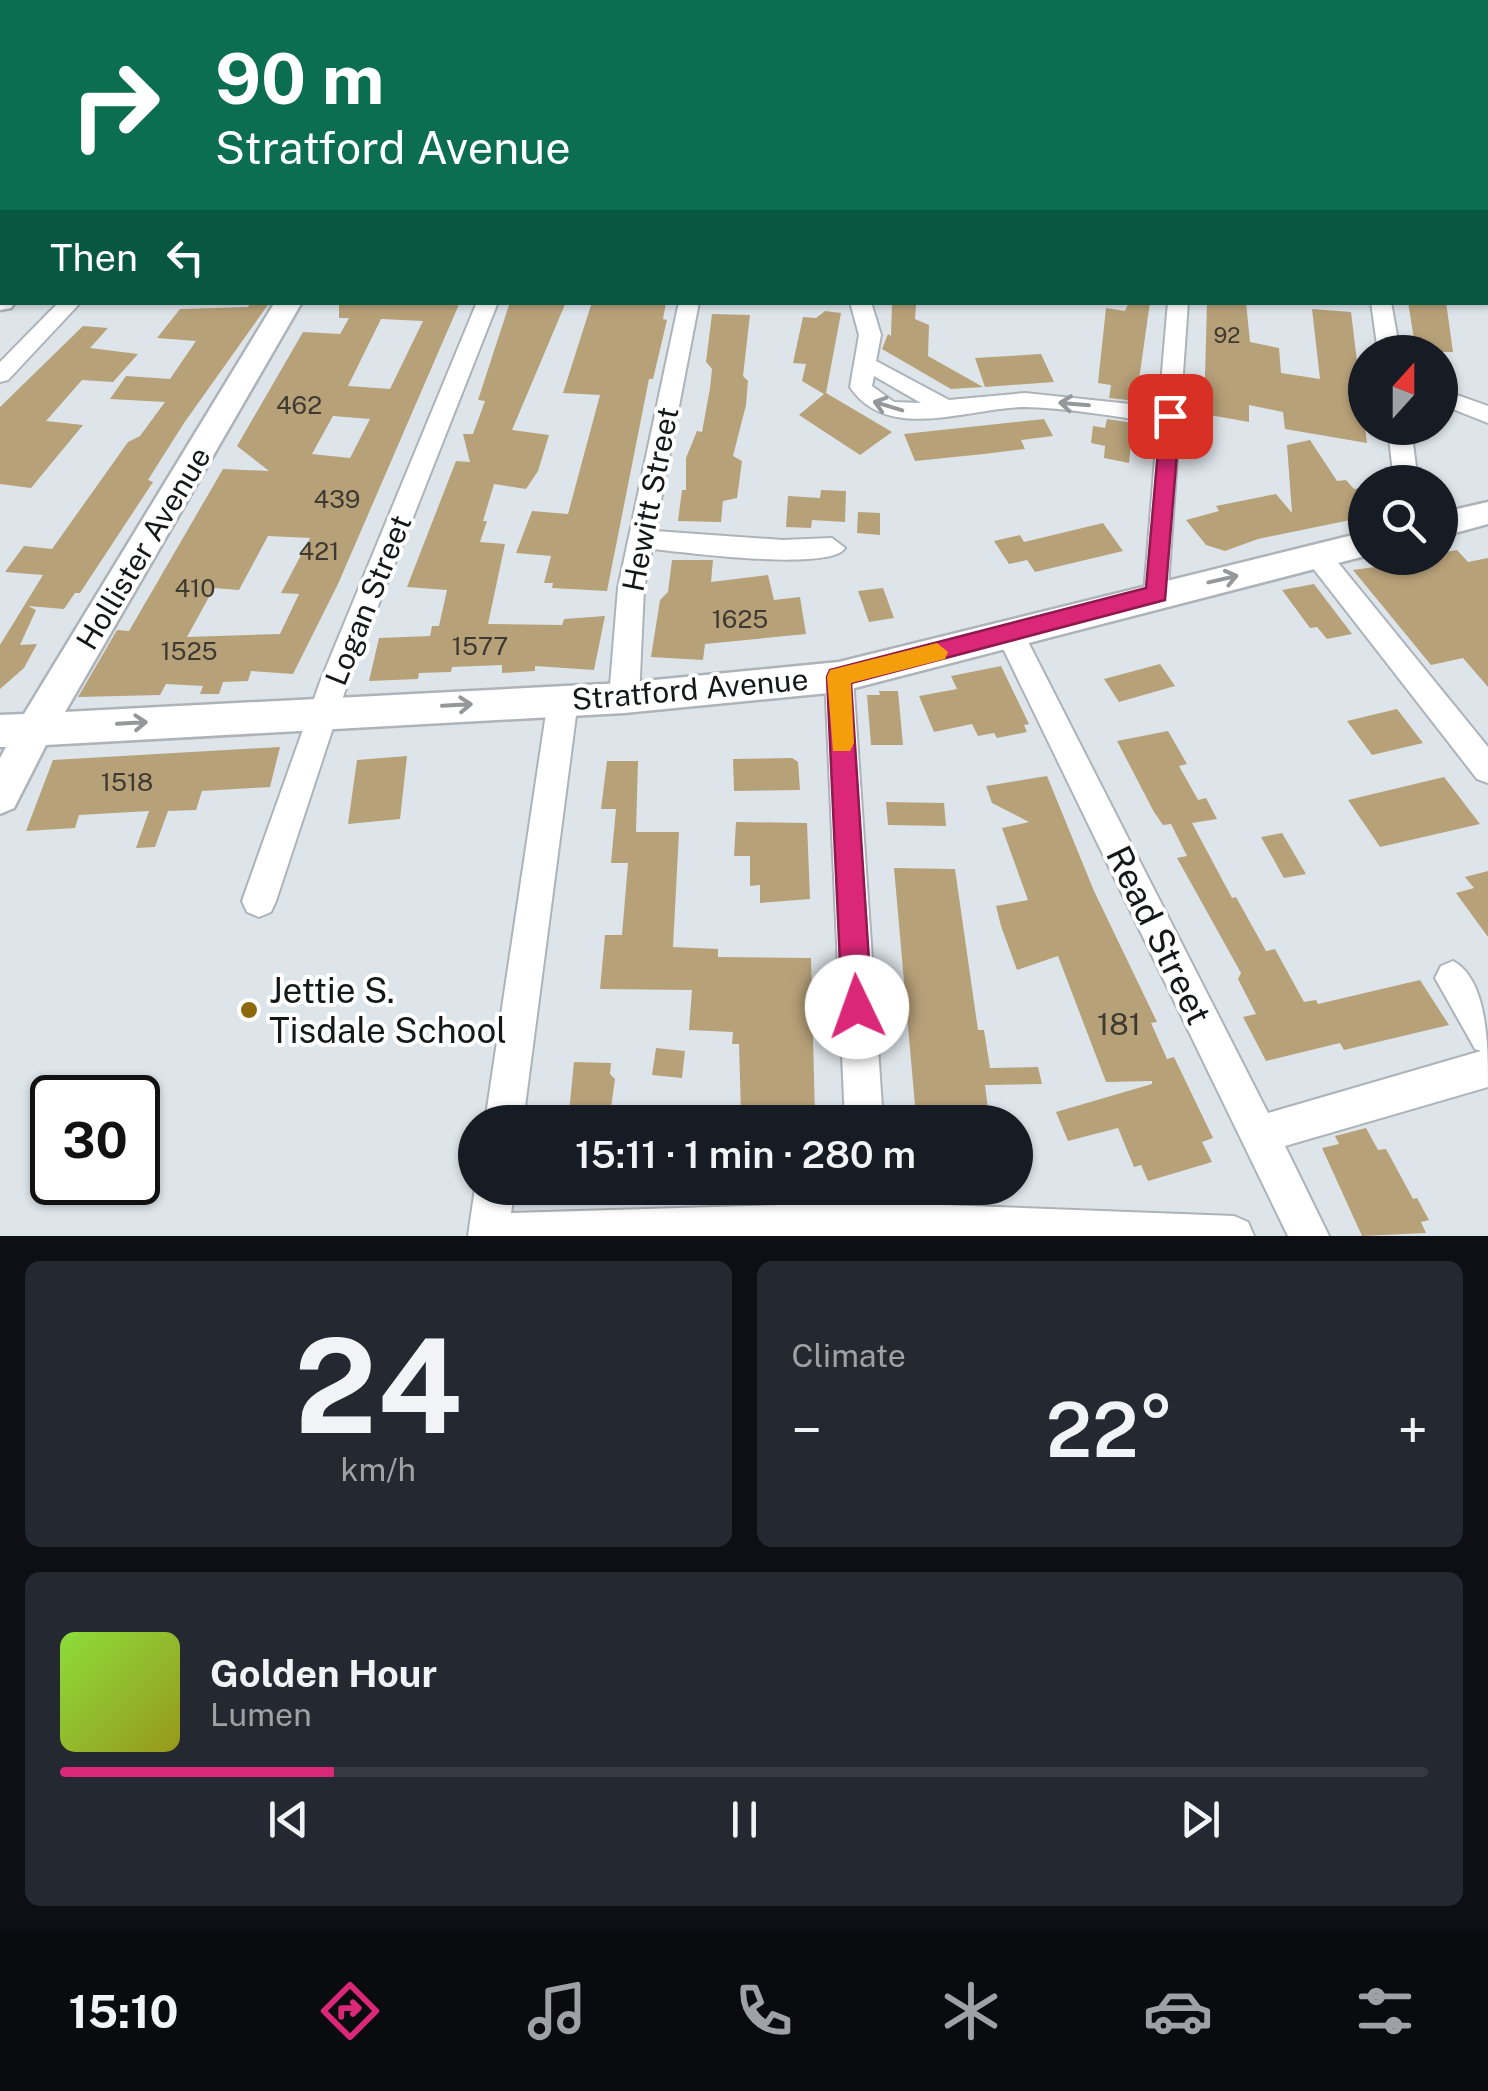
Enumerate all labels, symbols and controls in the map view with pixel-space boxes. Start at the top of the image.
text: 90 m [215,37,385,120]
icon: right [50,40,180,170]
text: Stratford Avenue [215,121,571,174]
icon: left [158,230,213,285]
text: Then [50,235,138,280]
house number: 92 [1214,322,1240,348]
north arrow [1348,335,1458,445]
map controls [1348,335,1458,575]
pin [1128,374,1213,459]
icon: arrive [1143,389,1198,444]
house number: 462 [276,390,322,420]
one-way arrow [1058,394,1090,413]
one-way arrow [873,396,905,414]
street label: Hewitt Street [614,404,686,594]
street label: Hollister Avenue [68,440,218,656]
button: search [1348,465,1458,575]
house number: 439 [314,484,360,514]
street label: Logan Street [317,510,419,690]
house number: 421 [299,536,339,566]
one-way arrow [1206,569,1238,587]
house number: 410 [174,573,216,603]
house number: 1625 [712,604,768,634]
house number: 1577 [452,631,508,661]
house number: 1525 [160,636,218,666]
street label: Stratford Avenue [570,661,810,717]
one-way arrow [440,695,472,714]
one-way arrow [116,713,148,732]
house number: 1518 [101,767,153,797]
street label: Read Street [1098,839,1220,1031]
position arrow [805,955,909,1059]
place label: Jettie S. Tisdale School [269,970,507,1051]
marker: Jettie S. Tisdale School [238,999,260,1021]
house number: 181 [1097,1006,1141,1042]
speed limit sign: 30 [30,1075,160,1205]
text: 15:11 · 1 min · 280 m [575,1132,916,1177]
text: 24 [294,1310,462,1462]
text: Climate [792,1337,906,1374]
text: 22° [1046,1386,1174,1474]
text: − [792,1398,822,1462]
text: + [1398,1398,1428,1462]
text: km/h [341,1451,416,1488]
text: Golden Hour [210,1651,437,1696]
text: Lumen [210,1696,312,1733]
icon: previous [261,1792,316,1847]
icon: pause [717,1792,772,1847]
icon: next [1173,1792,1228,1847]
icon: directions [315,1976,385,2046]
icon: music [522,1976,592,2046]
icon: phone [729,1976,799,2046]
icon: climate [936,1976,1006,2046]
icon: car [1143,1976,1213,2046]
icon: filters [1350,1976,1420,2046]
text: 15:10 [68,1985,178,2038]

